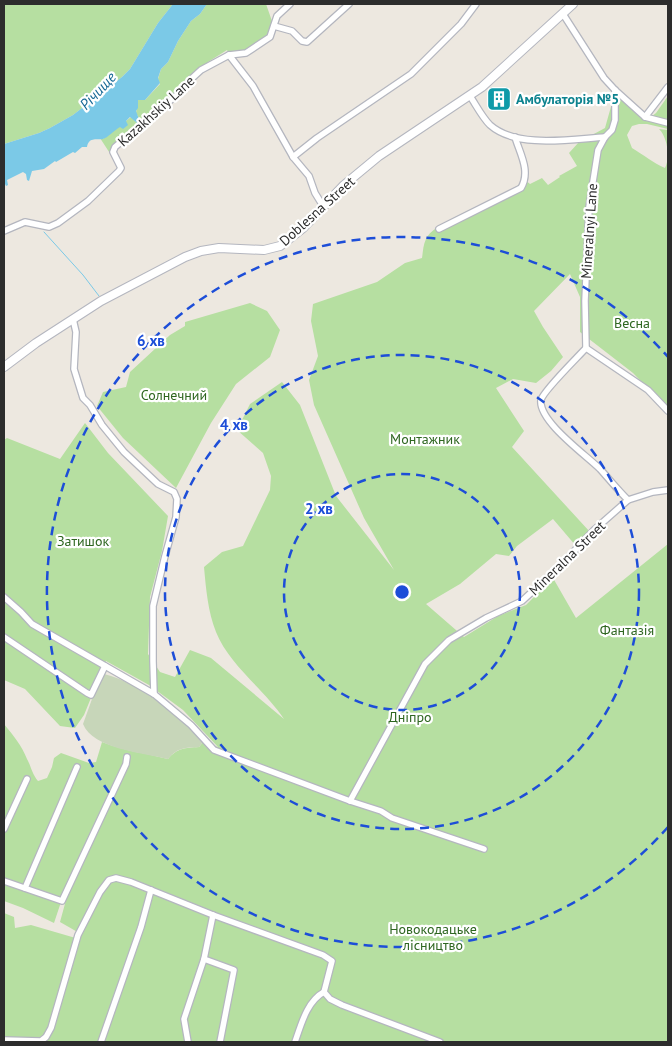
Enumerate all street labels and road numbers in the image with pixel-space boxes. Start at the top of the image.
street label: Kazakhskiy Lane [114,72,198,150]
street label: Doblesna Street [276,172,359,250]
street label: Mineralnyi Lane [577,183,601,279]
street label: Mineralna Street [525,517,609,599]

